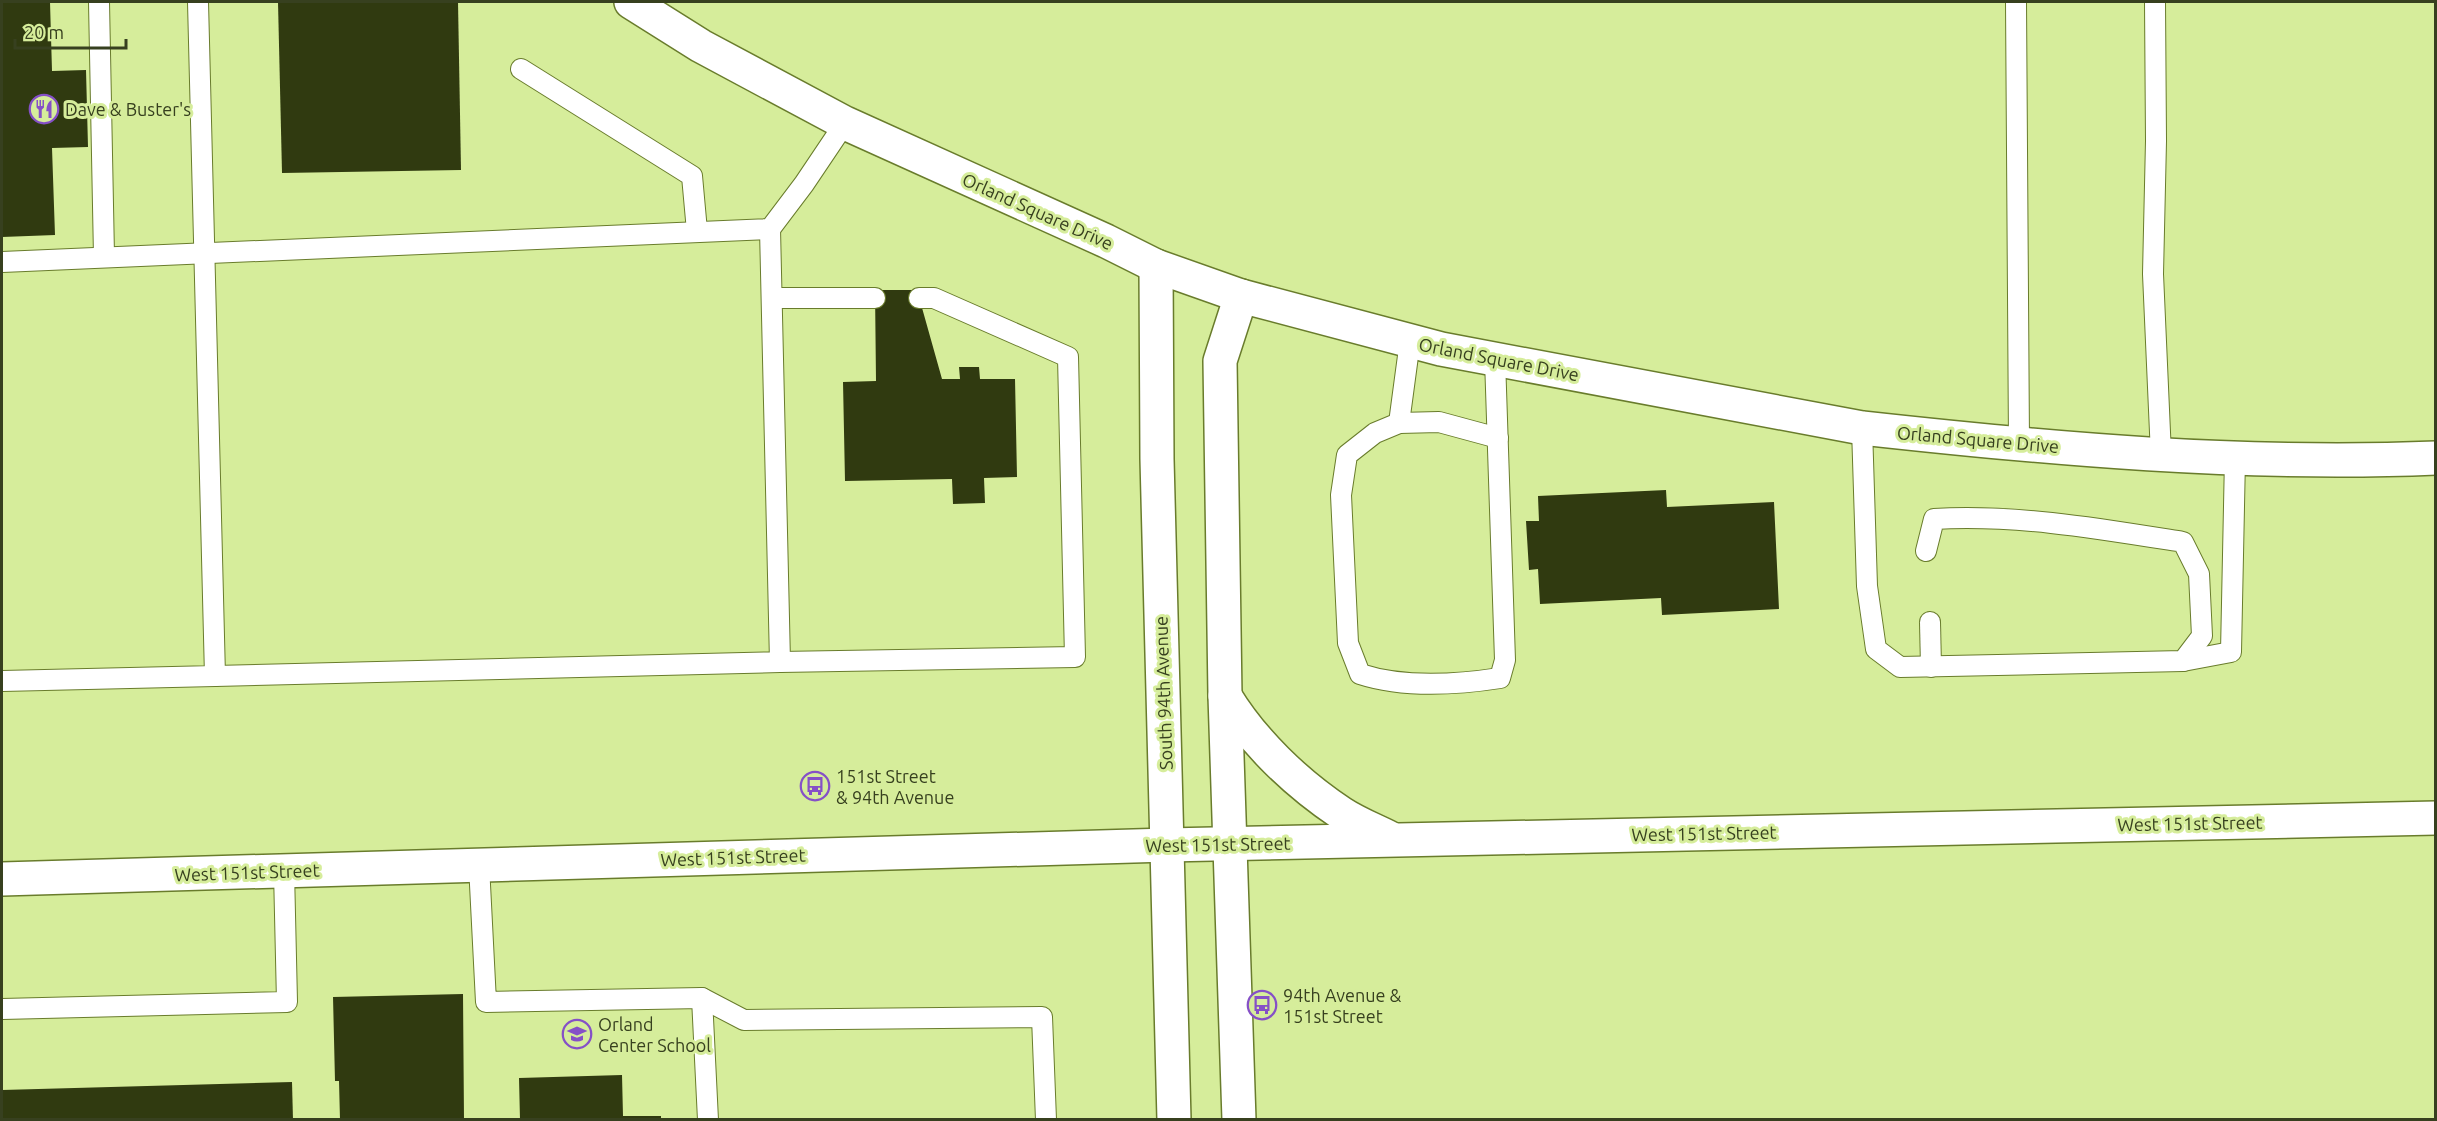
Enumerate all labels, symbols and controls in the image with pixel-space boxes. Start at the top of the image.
scale bar [15,12,126,50]
text: 20 m [24,22,64,42]
restaurant icon: Dave & Buster's [28,93,60,125]
place label: Dave & Buster's [65,99,191,119]
street label: Orland Square Drive [960,169,1116,253]
street label: Orland Square Drive [1417,334,1581,384]
street label: Orland Square Drive [1896,422,2060,456]
street label: South 94th Avenue [1150,616,1176,770]
place label: 151st Street & 94th Avenue [836,766,954,807]
bus stop icon: 151st Street & 94th Avenue [799,770,831,802]
street label: West 151st Street [2117,812,2263,834]
street label: West 151st Street [1631,822,1777,844]
street label: West 151st Street [1145,833,1291,855]
street label: West 151st Street [660,844,806,870]
street label: West 151st Street [174,859,320,885]
place label: 94th Avenue & 151st Street [1283,985,1402,1026]
bus stop icon: 94th Avenue & 151st Street [1246,989,1278,1021]
place label: Orland Center School [598,1014,711,1055]
school or university icon: Orland Center School [561,1018,593,1050]

